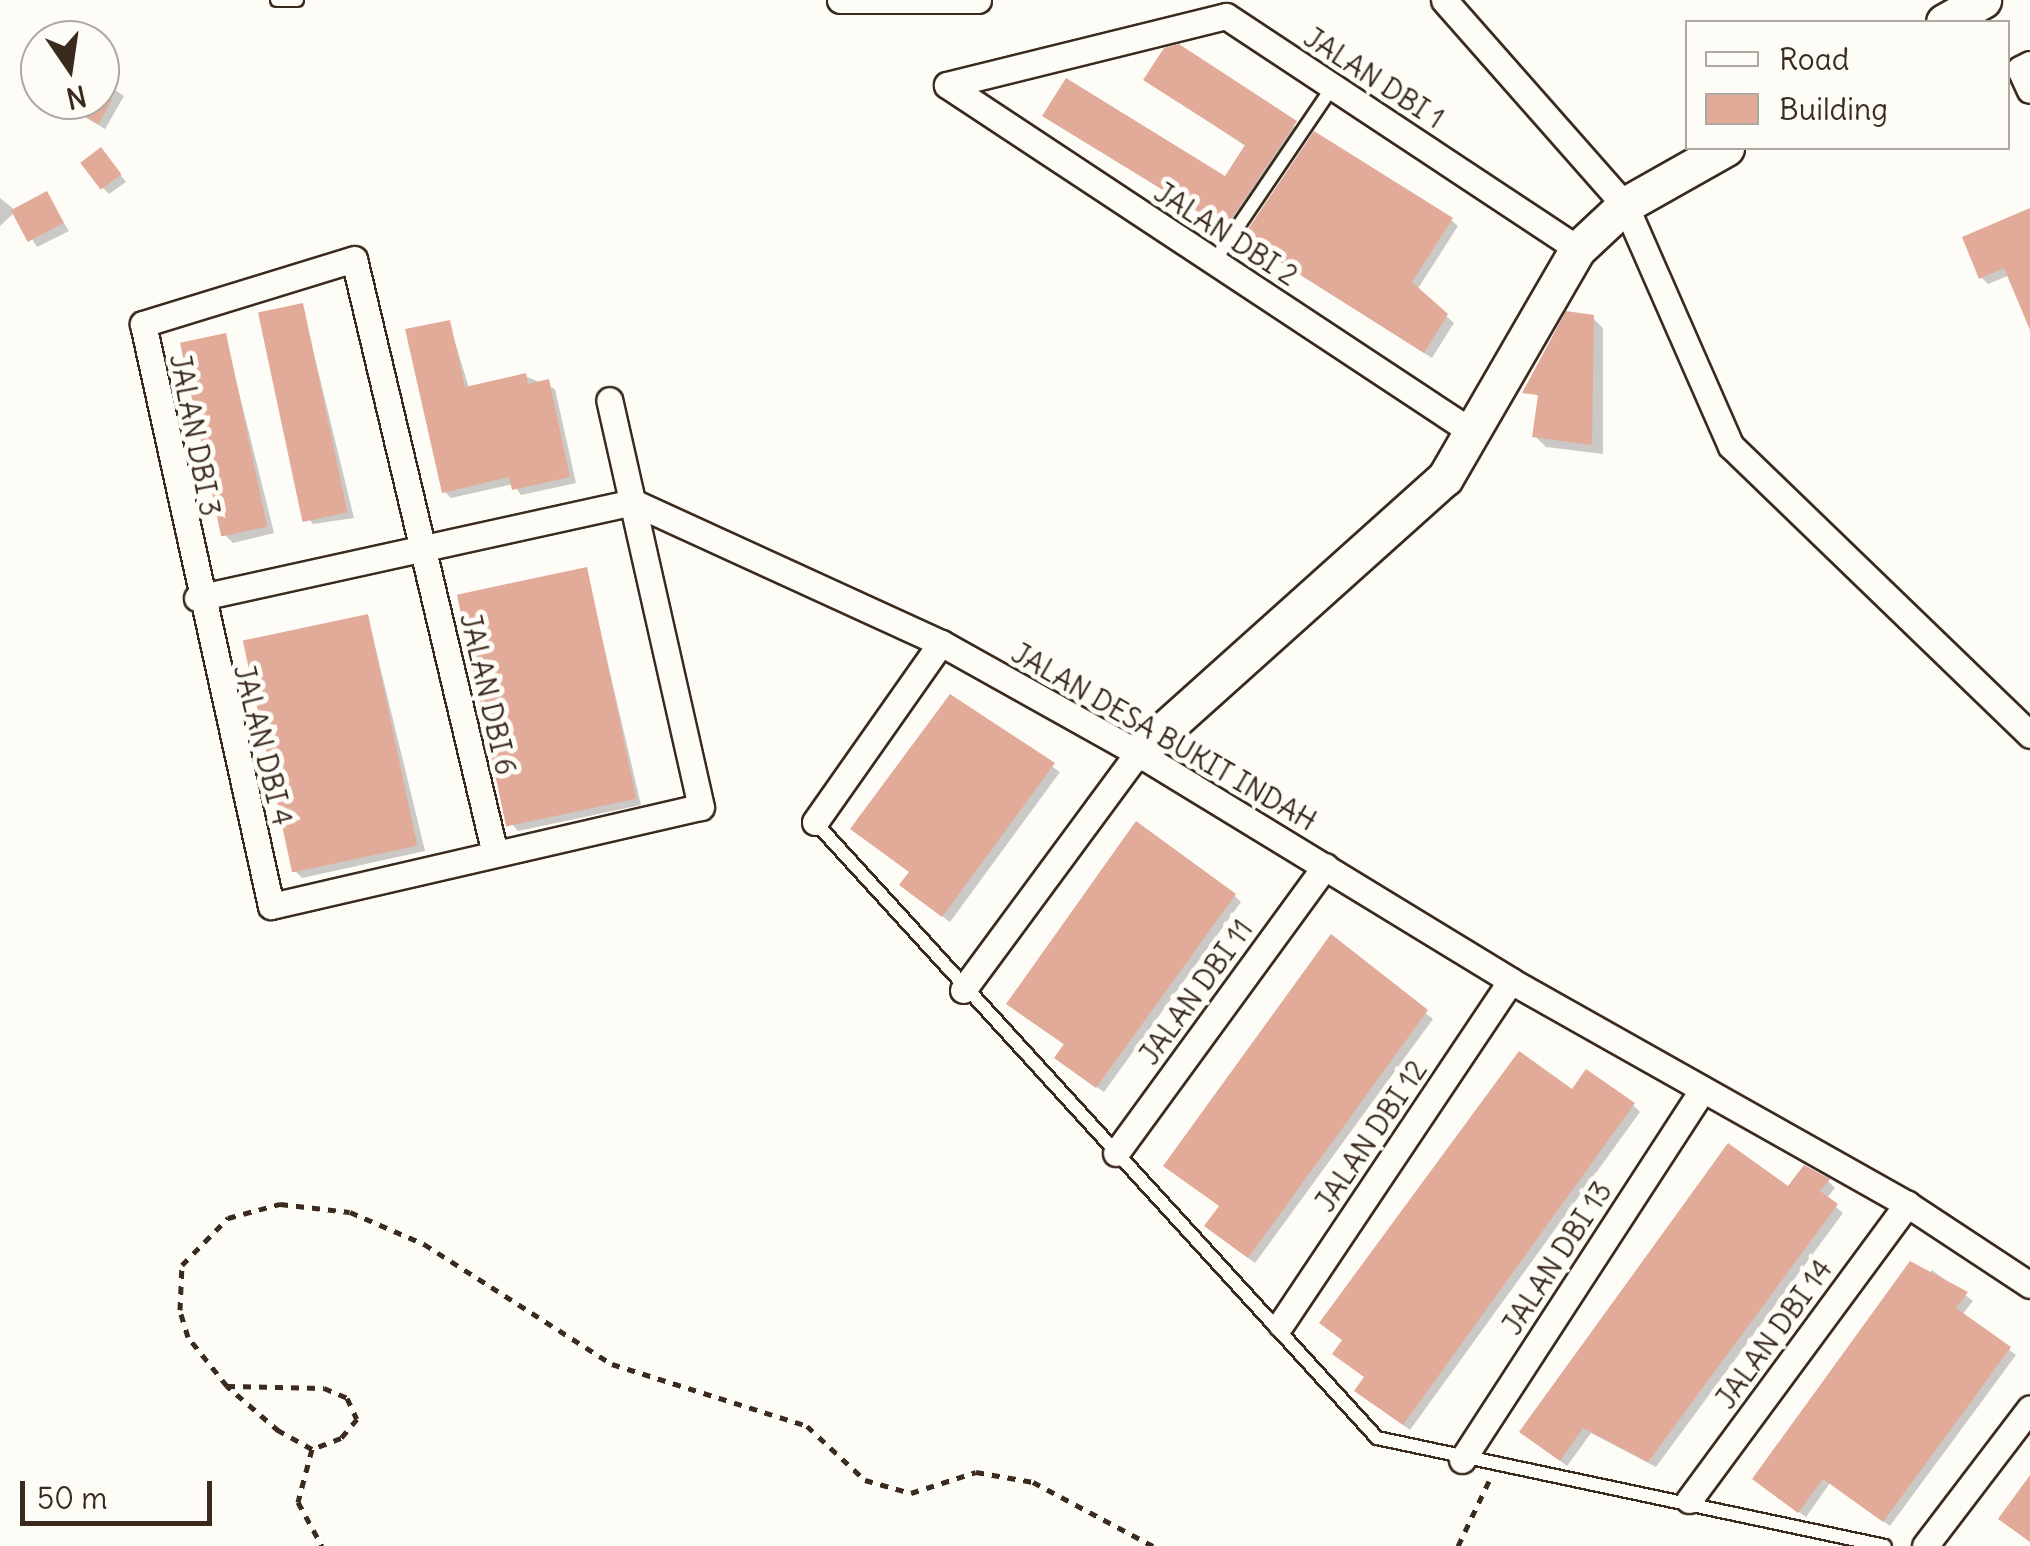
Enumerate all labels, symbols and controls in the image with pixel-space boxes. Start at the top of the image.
north arrow [20,20,120,120]
street label: JALAN DBI 1 [1298,20,1450,136]
legend [1685,20,2010,150]
text: Road [1779,40,1849,78]
text: N [63,78,90,117]
text: Building [1779,90,1888,128]
street label: JALAN DBI 2 [1148,175,1304,293]
street label: JALAN DBI 3 [163,351,227,519]
street label: JALAN DBI 6 [453,610,523,778]
street label: JALAN DESA BUKIT INDAH [1006,636,1322,838]
street label: JALAN DBI 4 [227,661,299,829]
street label: JALAN DBI 11 [1132,913,1260,1071]
street label: JALAN DBI 12 [1308,1054,1434,1218]
street label: JALAN DBI 13 [1495,1175,1619,1341]
street label: JALAN DBI 14 [1709,1253,1839,1415]
scale bar [25,1461,218,1523]
text: 50 m [37,1479,107,1517]

